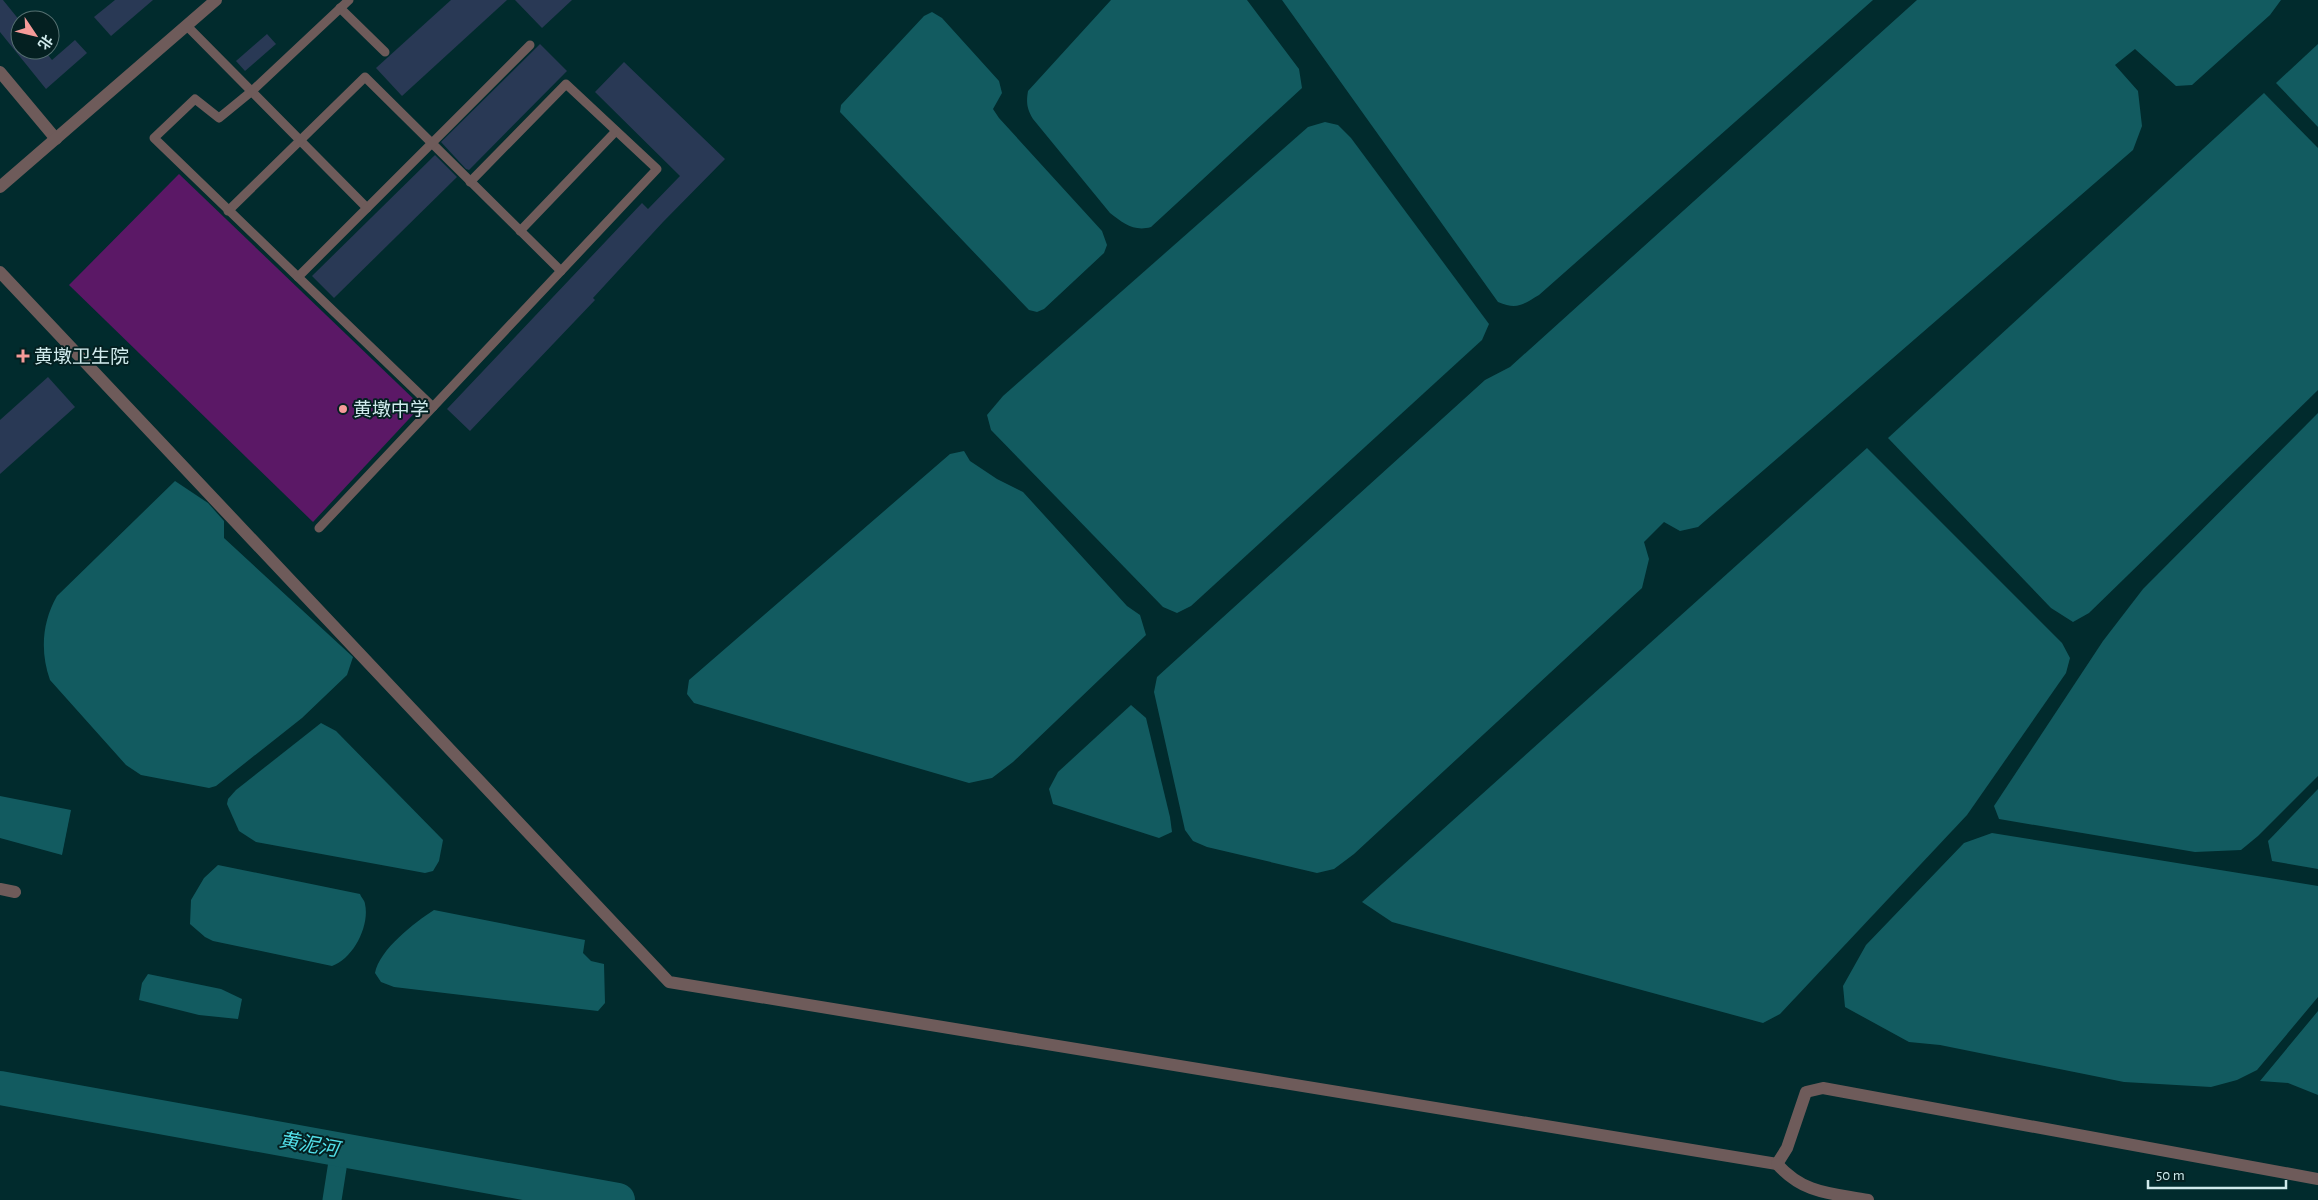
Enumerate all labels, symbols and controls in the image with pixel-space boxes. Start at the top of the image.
north arrow [10,10,60,60]
text: 北 [35,32,55,52]
place label: 黄墩卫生院 [34,347,129,367]
marker: 黄墩卫生院 [16,349,30,363]
place label: 黄墩中学 [353,399,429,420]
marker: 黄墩中学 [337,403,349,415]
water label: 黄泥河 [278,1129,344,1161]
scale bar [2148,1158,2286,1190]
text: 50 m [2156,1168,2185,1183]

